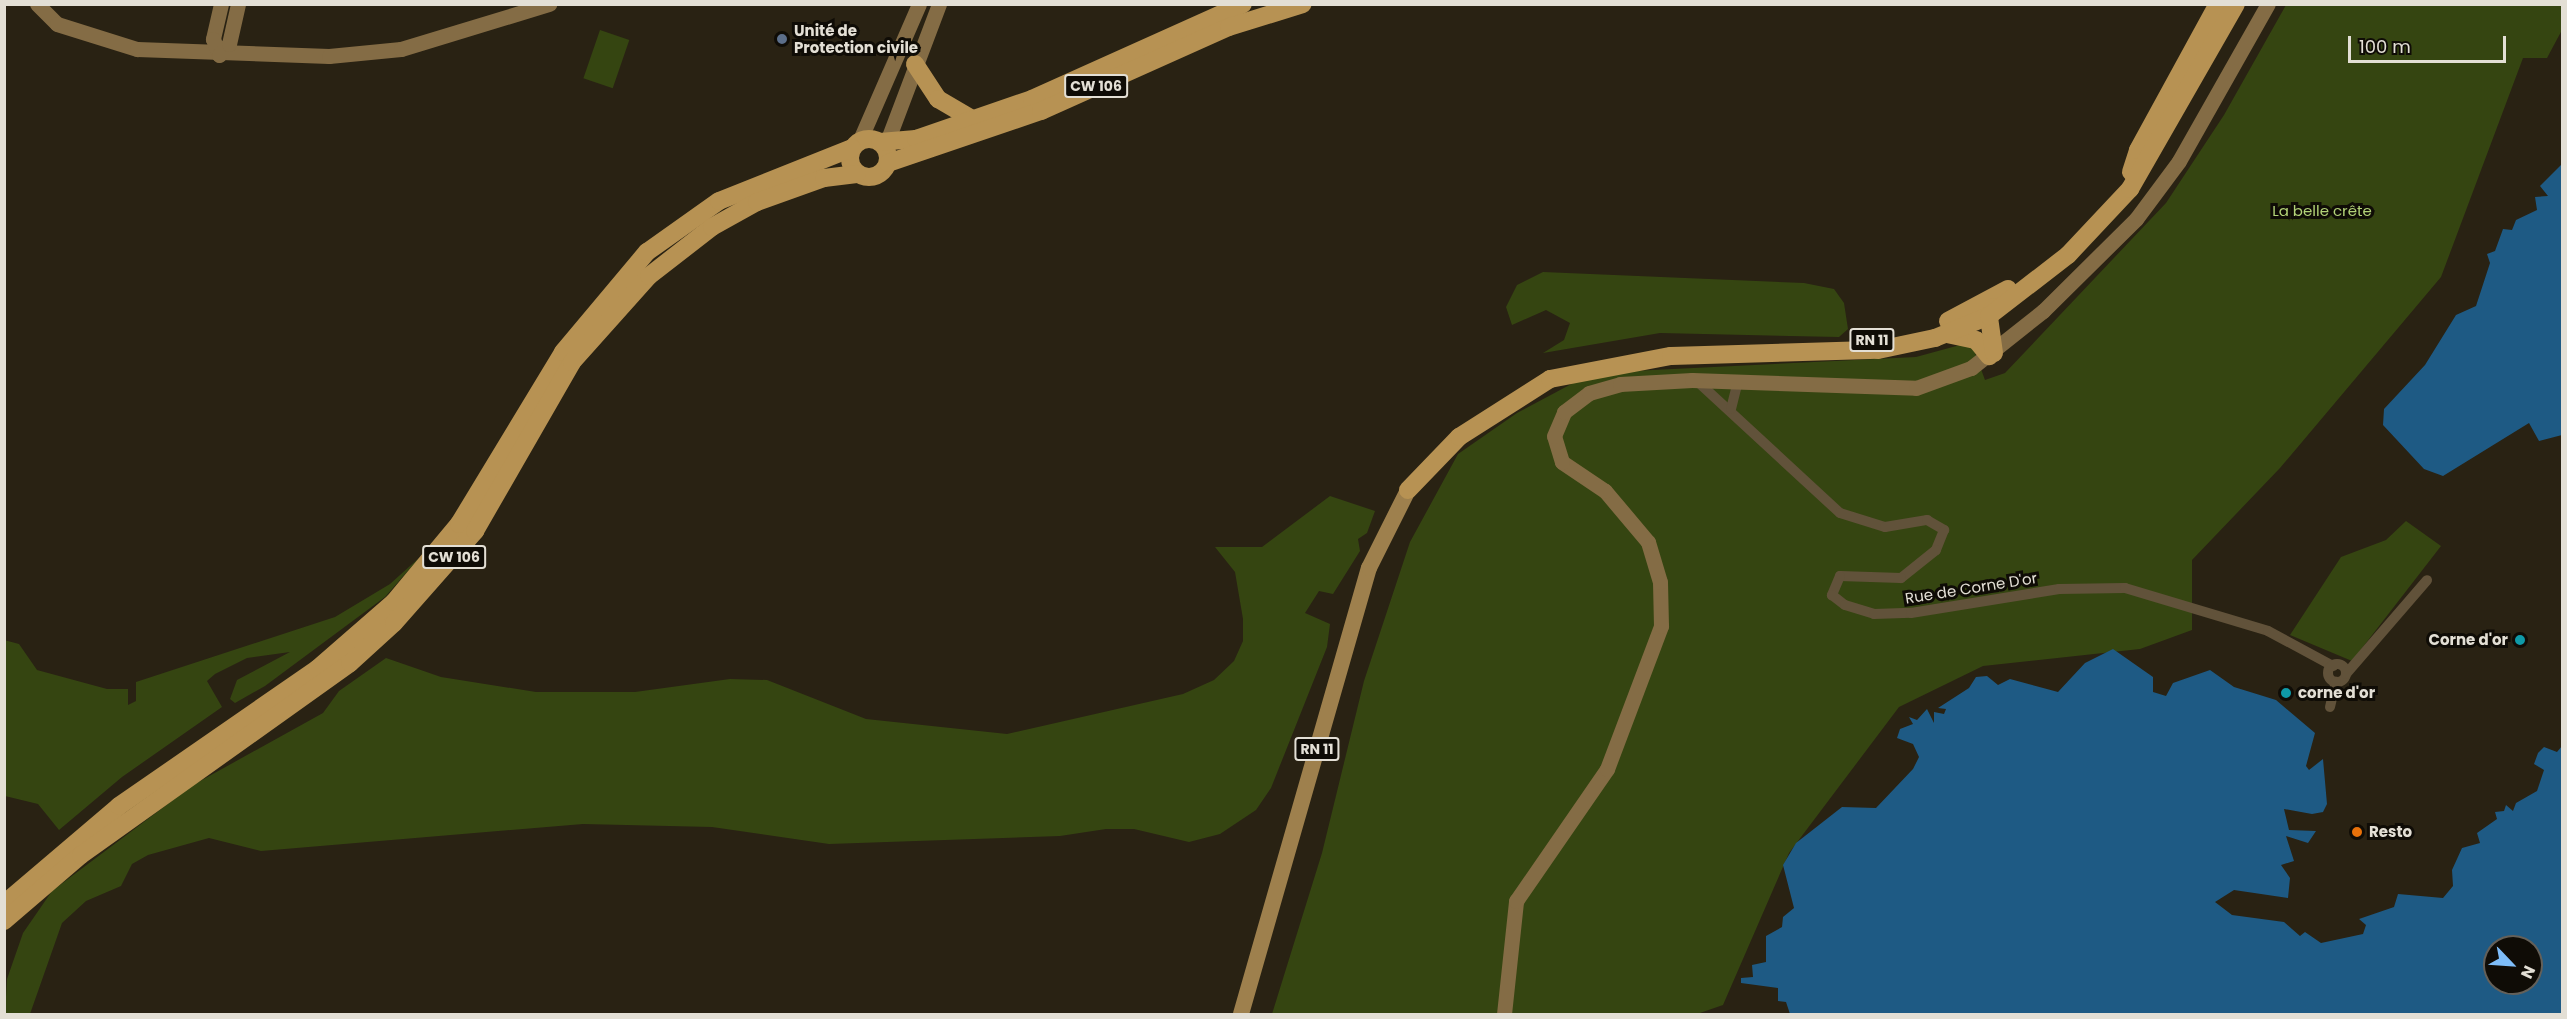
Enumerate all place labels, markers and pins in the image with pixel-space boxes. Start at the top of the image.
place label: Unité de Protection civile [794,21,918,56]
marker: Unité de Protection civile [775,32,789,46]
place label: Corne d'or [2429,631,2508,649]
marker: Corne d'or [2513,633,2527,647]
place label: corne d'or [2298,684,2375,702]
marker: corne d'or [2279,686,2293,700]
place label: Resto [2369,823,2412,841]
marker: Resto [2350,825,2364,839]

